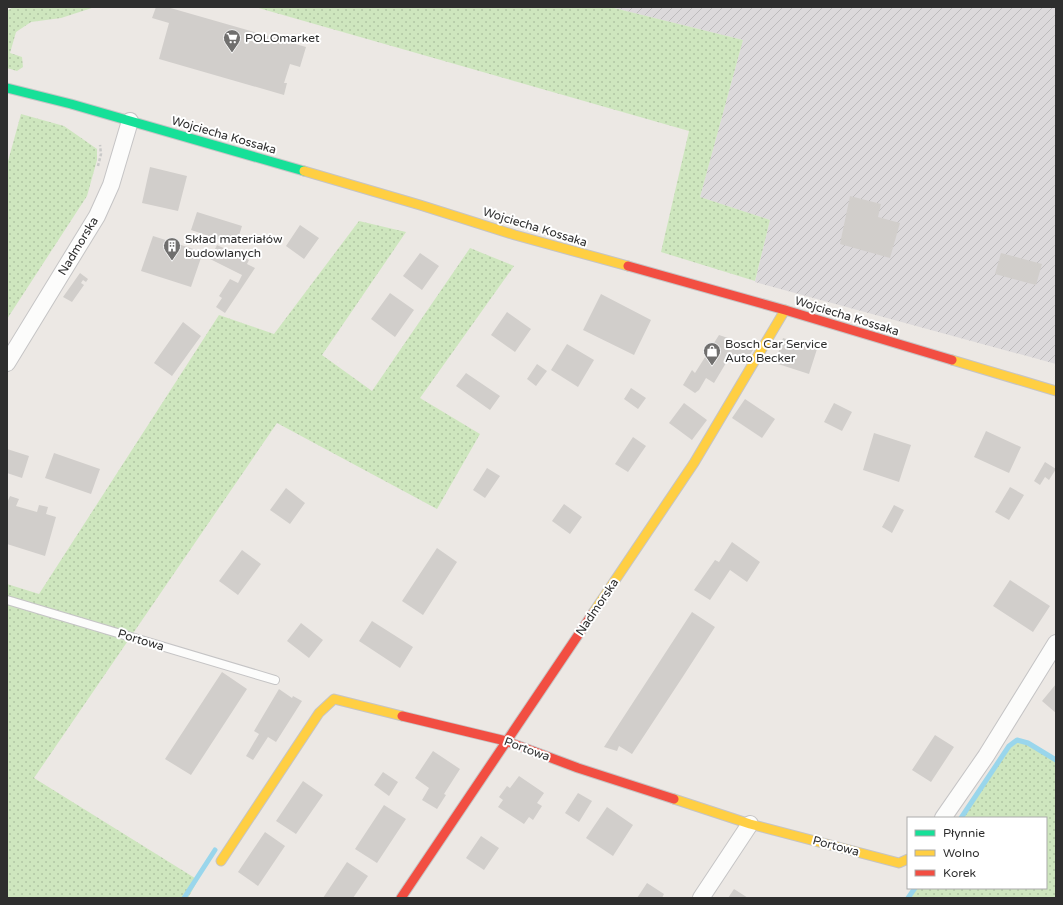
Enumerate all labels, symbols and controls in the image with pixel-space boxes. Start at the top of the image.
supermarket icon: POLOmarket [222,28,242,53]
place label: POLOmarket [245,31,320,45]
street label: Wojciecha Kossaka [170,113,278,157]
street label: Wojciecha Kossaka [481,204,589,250]
street label: Nadmorska [55,214,101,278]
place label: Skład materiałów budowlanych [185,232,283,260]
building icon: Skład materiałów budowlanych [162,236,182,261]
street label: Wojciecha Kossaka [793,293,901,339]
place label: Bosch Car Service Auto Becker [725,337,827,365]
shop icon: Bosch Car Service Auto Becker [702,341,722,366]
street label: Nadmorska [573,576,621,638]
street label: Portowa [116,626,166,654]
street label: Portowa [502,734,552,764]
legend [907,817,1047,889]
text: Płynnie [943,826,985,840]
street label: Portowa [811,833,861,859]
text: Wolno [943,846,979,860]
text: Korek [943,866,977,880]

